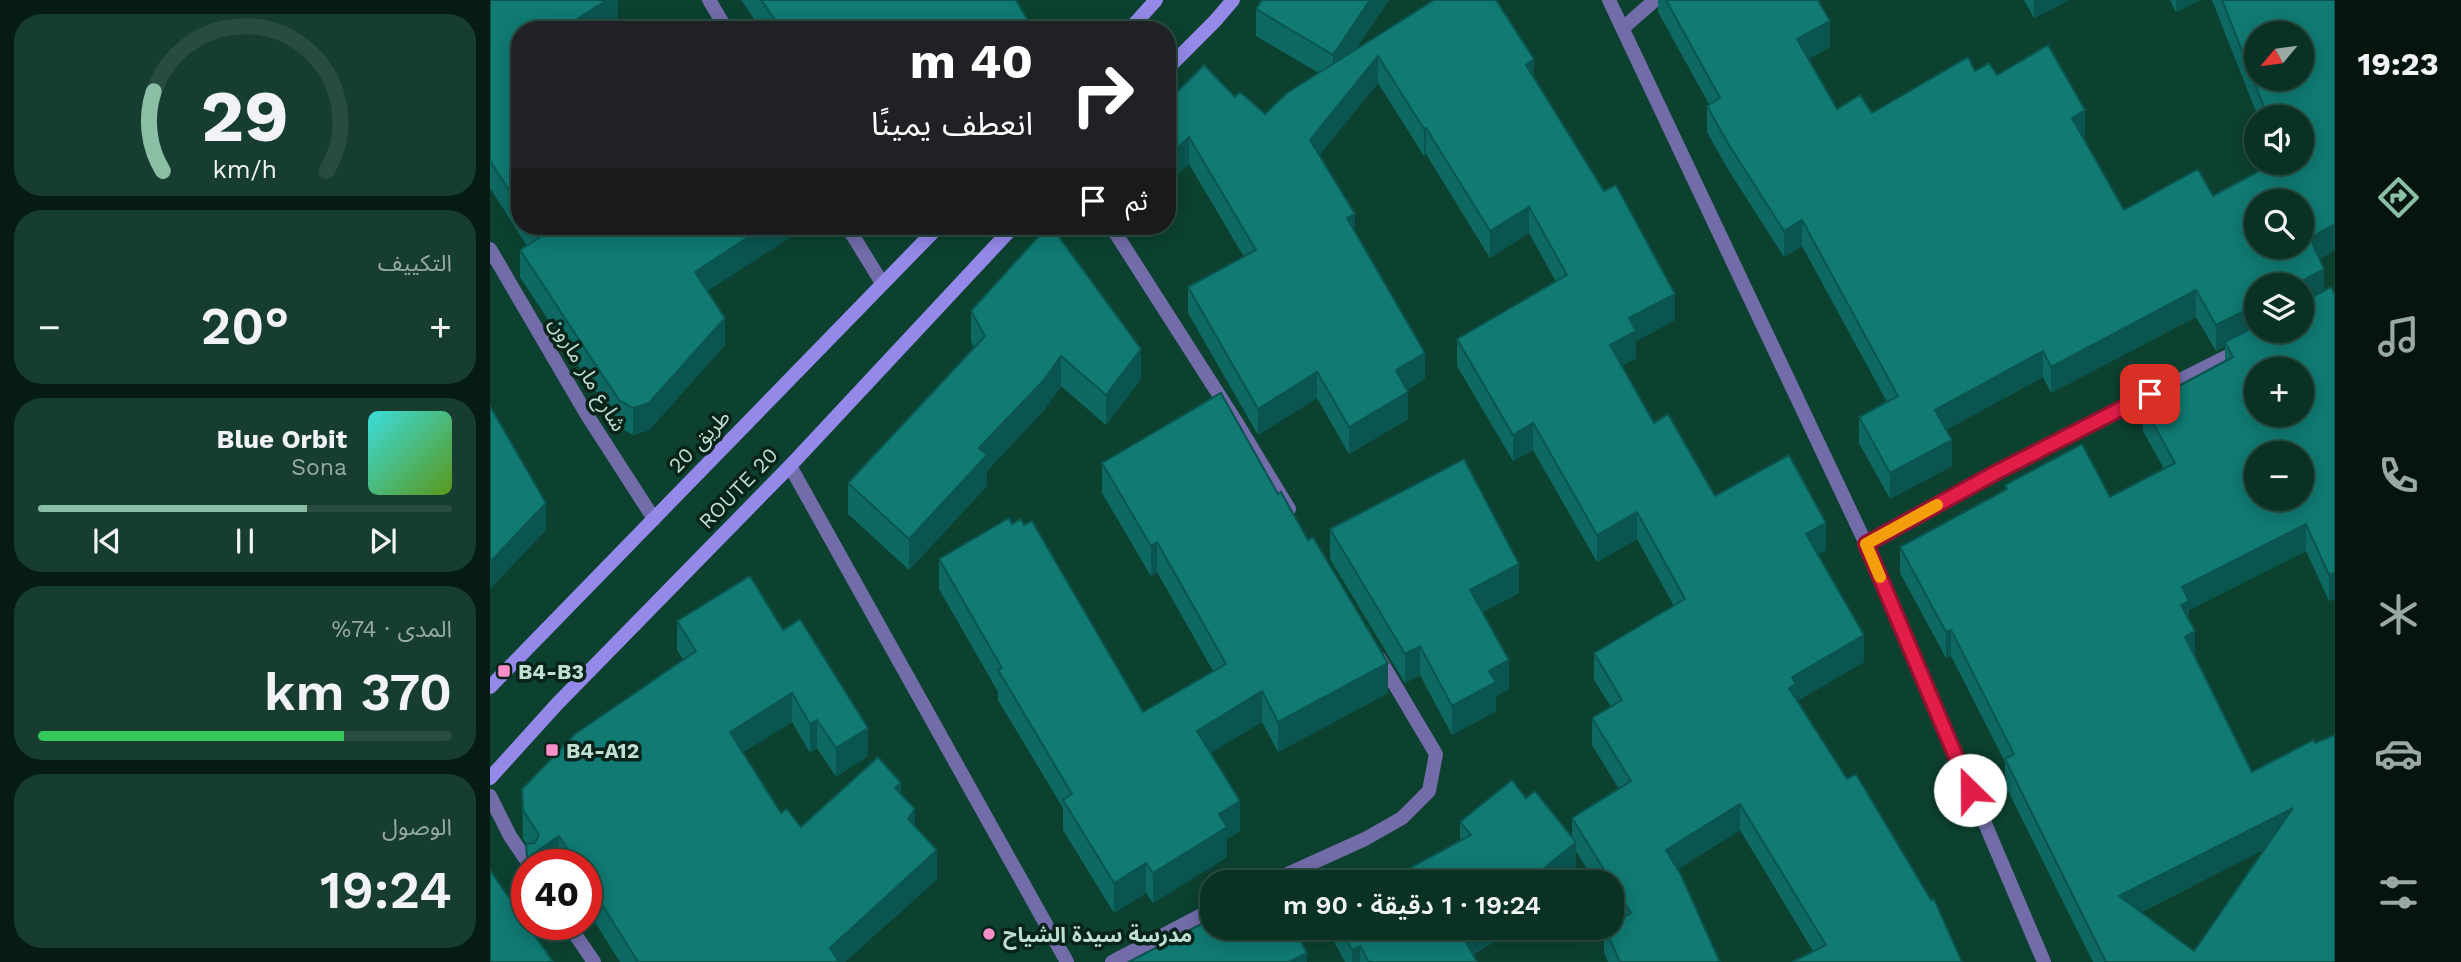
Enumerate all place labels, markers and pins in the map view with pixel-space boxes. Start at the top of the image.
pin [2120,364,2180,424]
place label: B4-B3 [518,659,584,684]
marker: B4-B3 [496,663,512,679]
place label: B4-A12 [566,738,639,763]
marker: B4-A12 [544,742,560,758]
place label: مدرسة سيدة الشياح [1003,922,1192,950]
marker: مدرسة سيدة الشياح [981,926,997,942]

